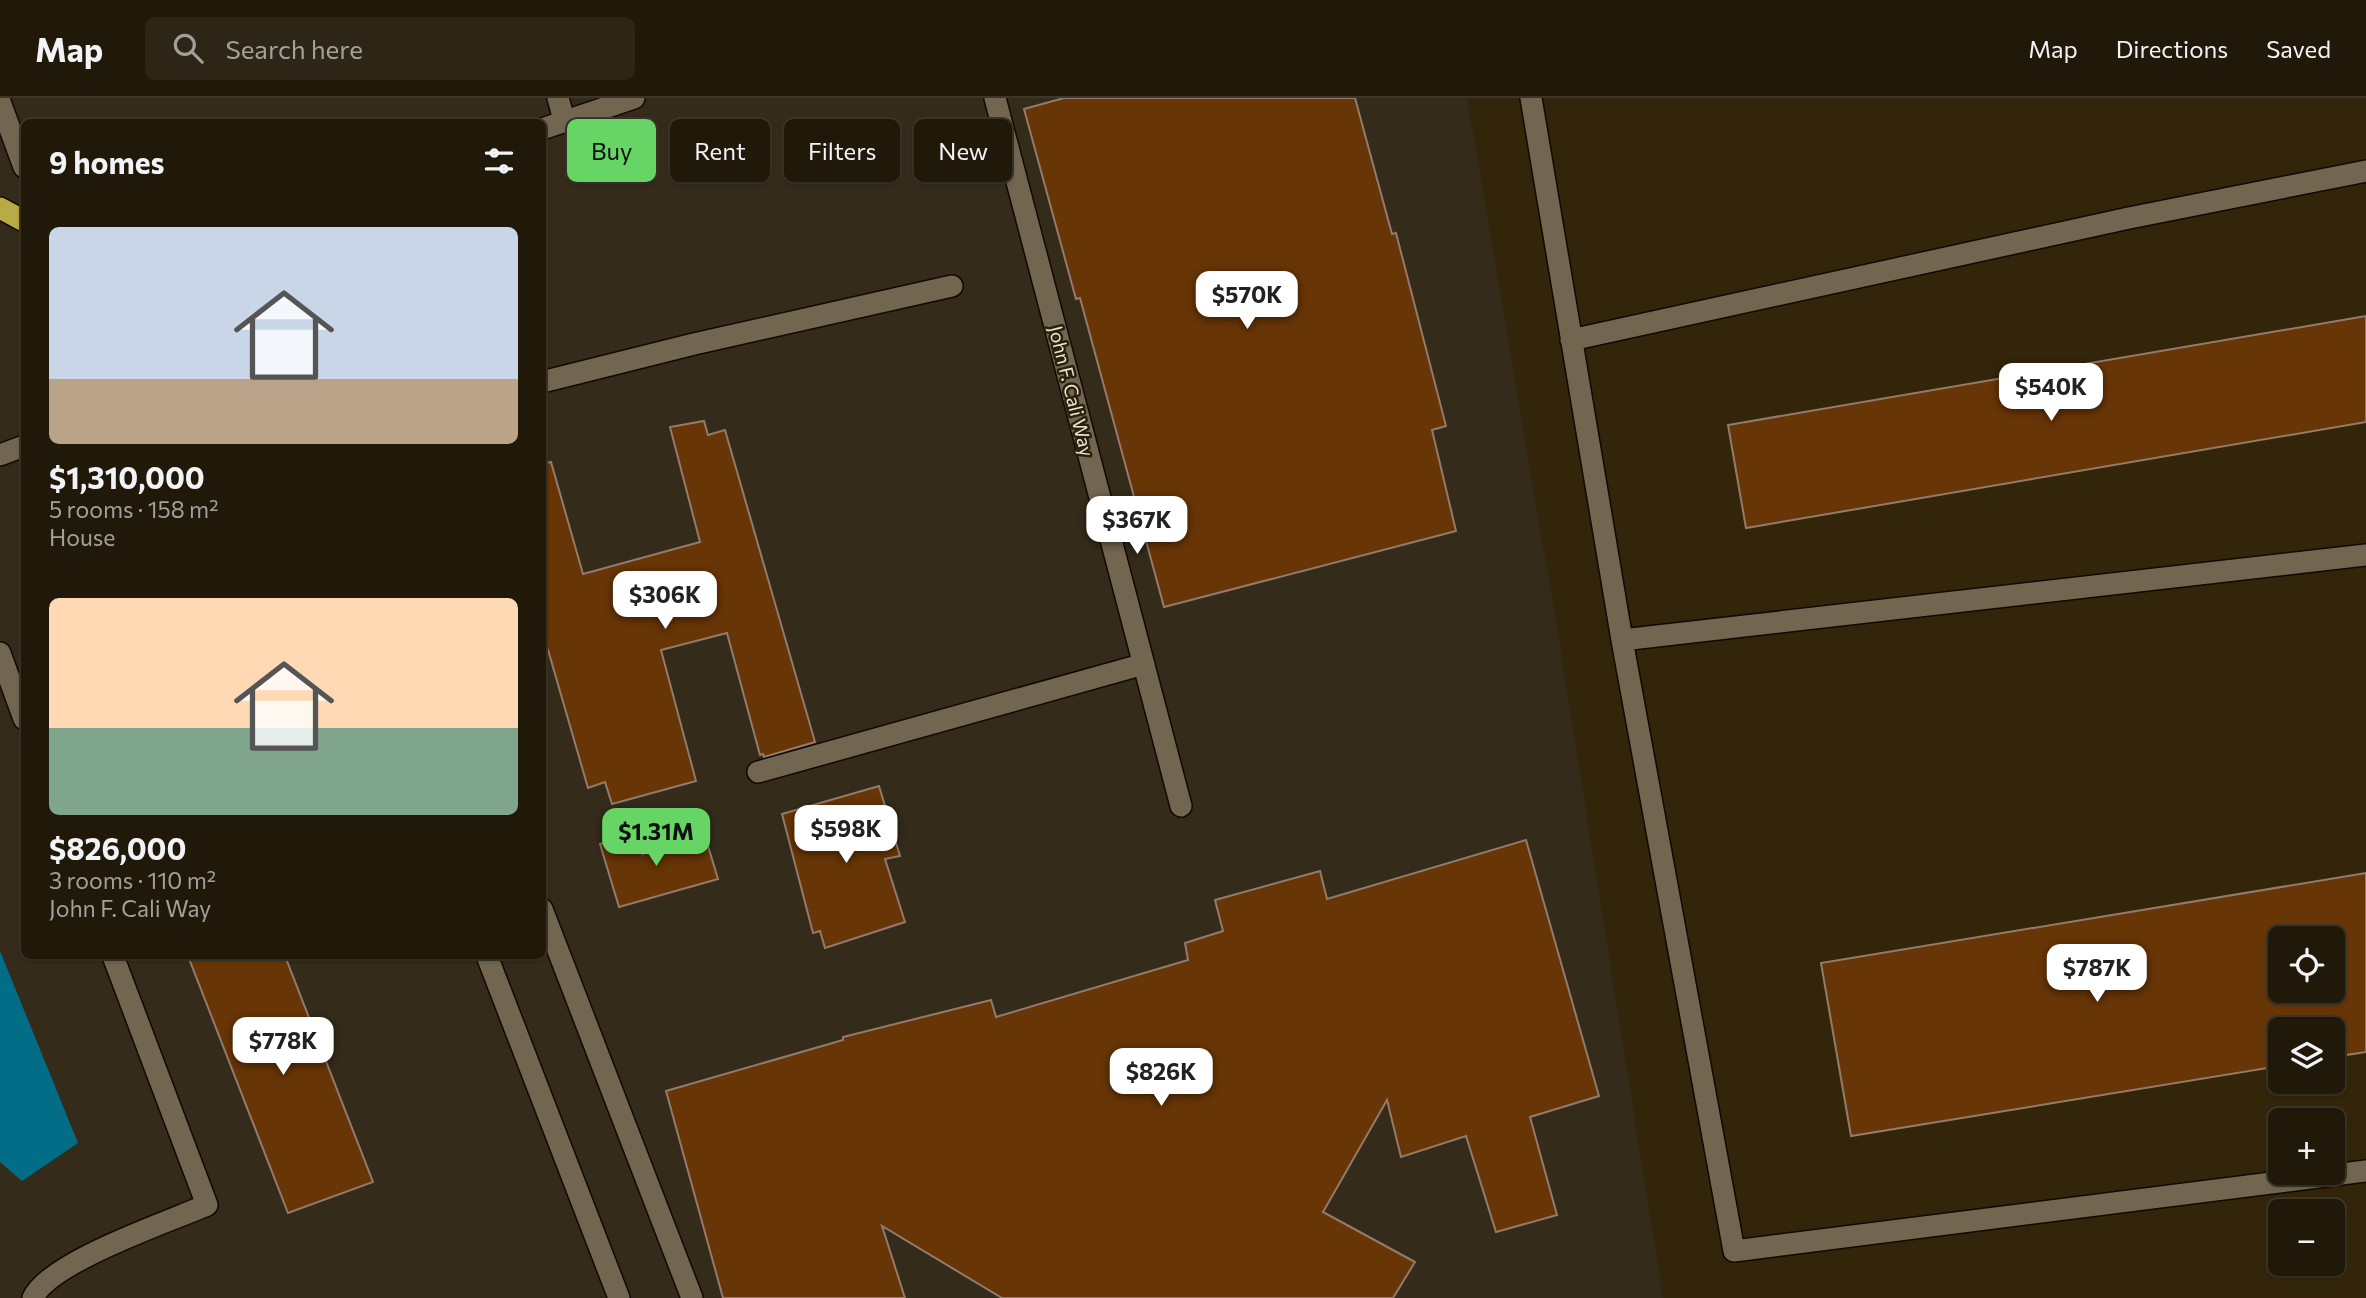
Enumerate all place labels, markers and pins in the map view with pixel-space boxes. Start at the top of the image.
pin: $570K [1198,272,1296,331]
pin: $540K [2002,364,2100,423]
pin: $367K [1088,496,1186,556]
pin: $306K [616,572,714,631]
pin: $598K [797,806,895,865]
pin: $1.31M [599,808,713,868]
pin: $787K [2048,944,2146,1004]
pin: $778K [234,1018,332,1077]
pin: $826K [1112,1048,1210,1108]

